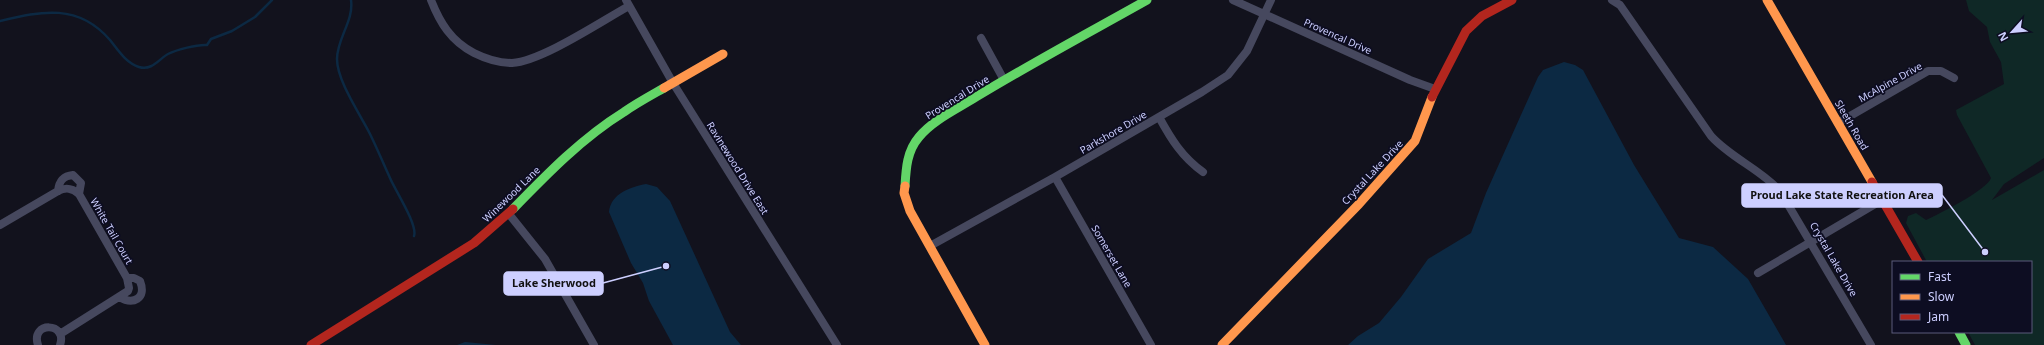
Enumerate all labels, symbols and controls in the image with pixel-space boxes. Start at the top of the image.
north arrow [1992,12,2032,52]
street label: Provencal Drive [1302,15,1375,57]
text: N [1994,29,2011,44]
street label: McAlpine Drive [1856,59,1925,105]
street label: Provencal Drive [922,72,992,122]
street label: Sleeth Road [1832,97,1872,153]
street label: Parkshore Drive [1077,107,1149,157]
street label: Ravinewood Drive East [704,119,772,217]
street label: Crystal Lake Drive [1338,136,1406,207]
street label: Winewood Lane [479,163,543,225]
callout: Proud Lake State Recreation Area [1742,184,1942,207]
text: Proud Lake State Recreation Area [1750,187,1934,202]
street label: White Tail Court [87,195,137,267]
street label: Crystal Lake Drive [1807,219,1861,299]
street label: Somerset Lane [1088,222,1136,290]
legend [1892,261,2032,333]
text: Fast [1928,268,1952,285]
callout: Lake Sherwood [504,272,603,295]
text: Lake Sherwood [512,275,596,290]
text: Slow [1928,288,1955,305]
text: Jam [1927,308,1949,325]

